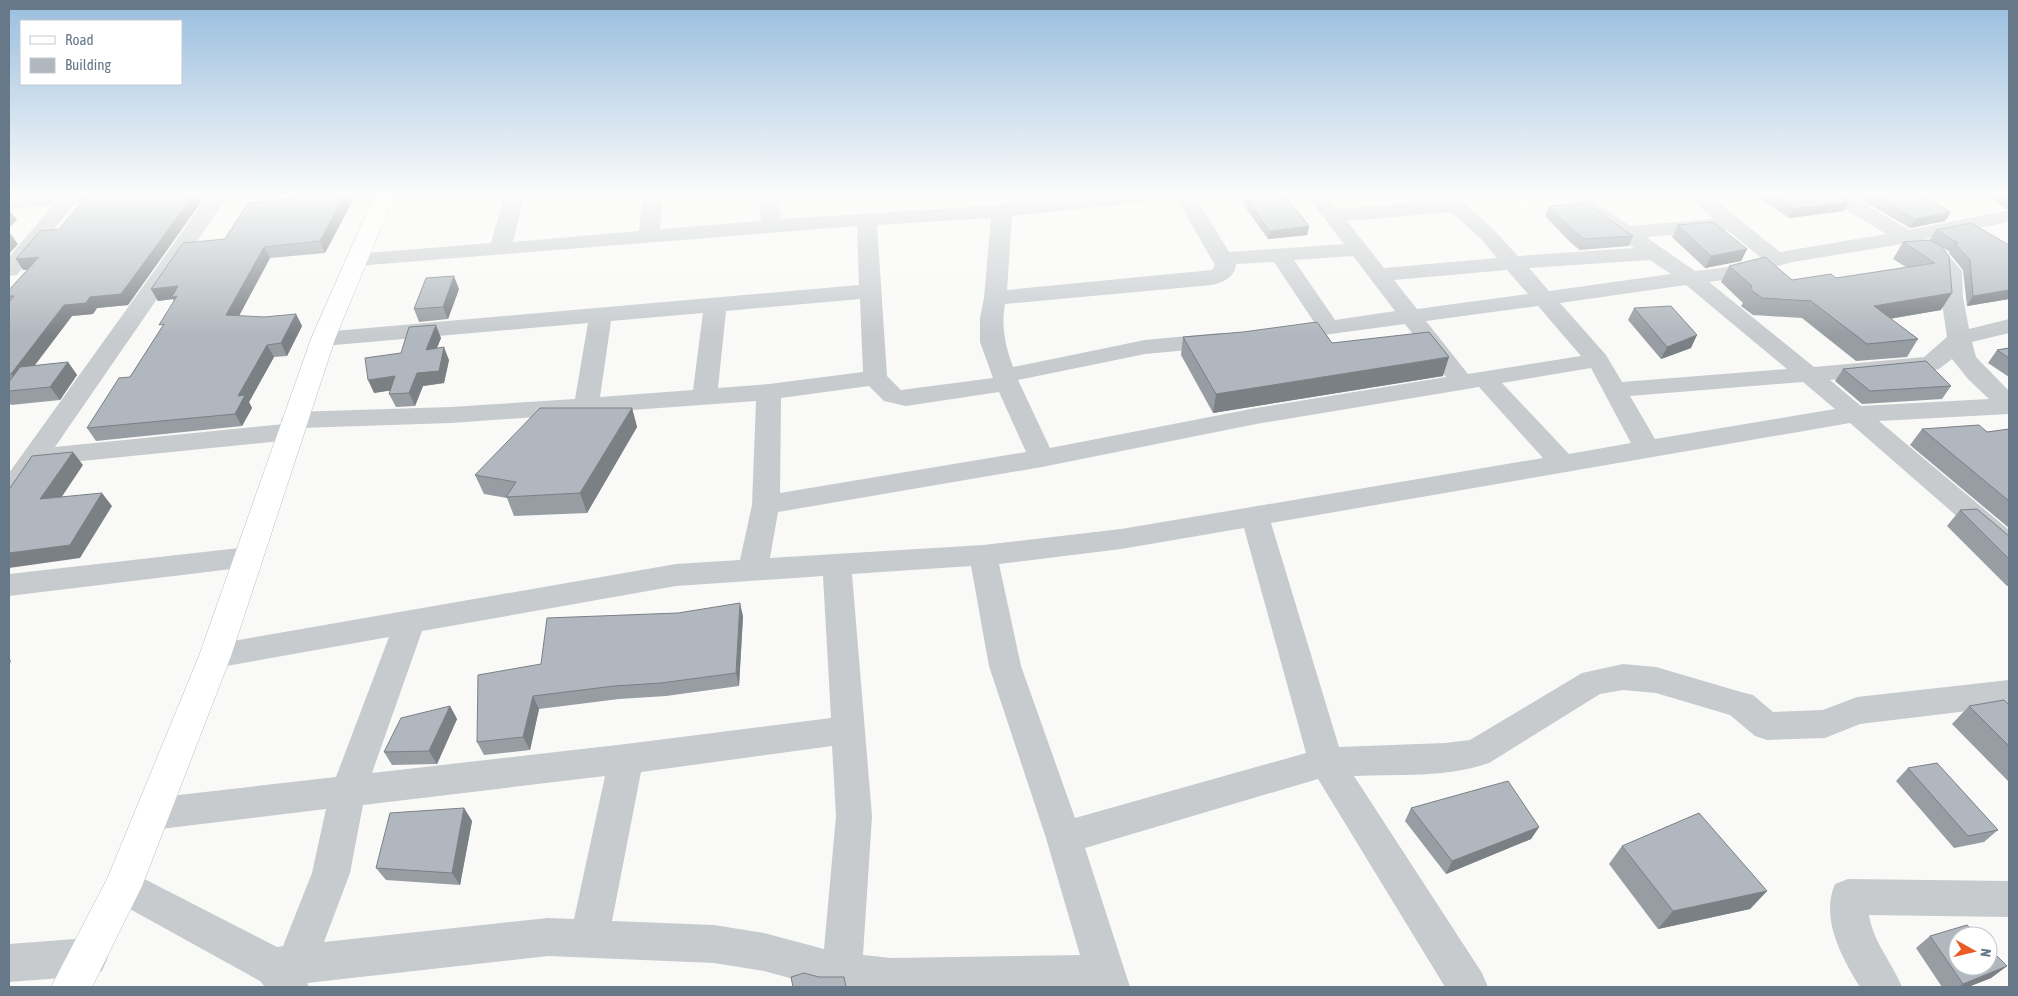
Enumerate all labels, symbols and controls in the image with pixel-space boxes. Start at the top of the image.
legend [20,20,182,85]
text: Road [65,31,94,48]
text: Building [65,56,111,73]
north arrow [1948,926,1998,976]
text: N [1977,948,1994,958]

